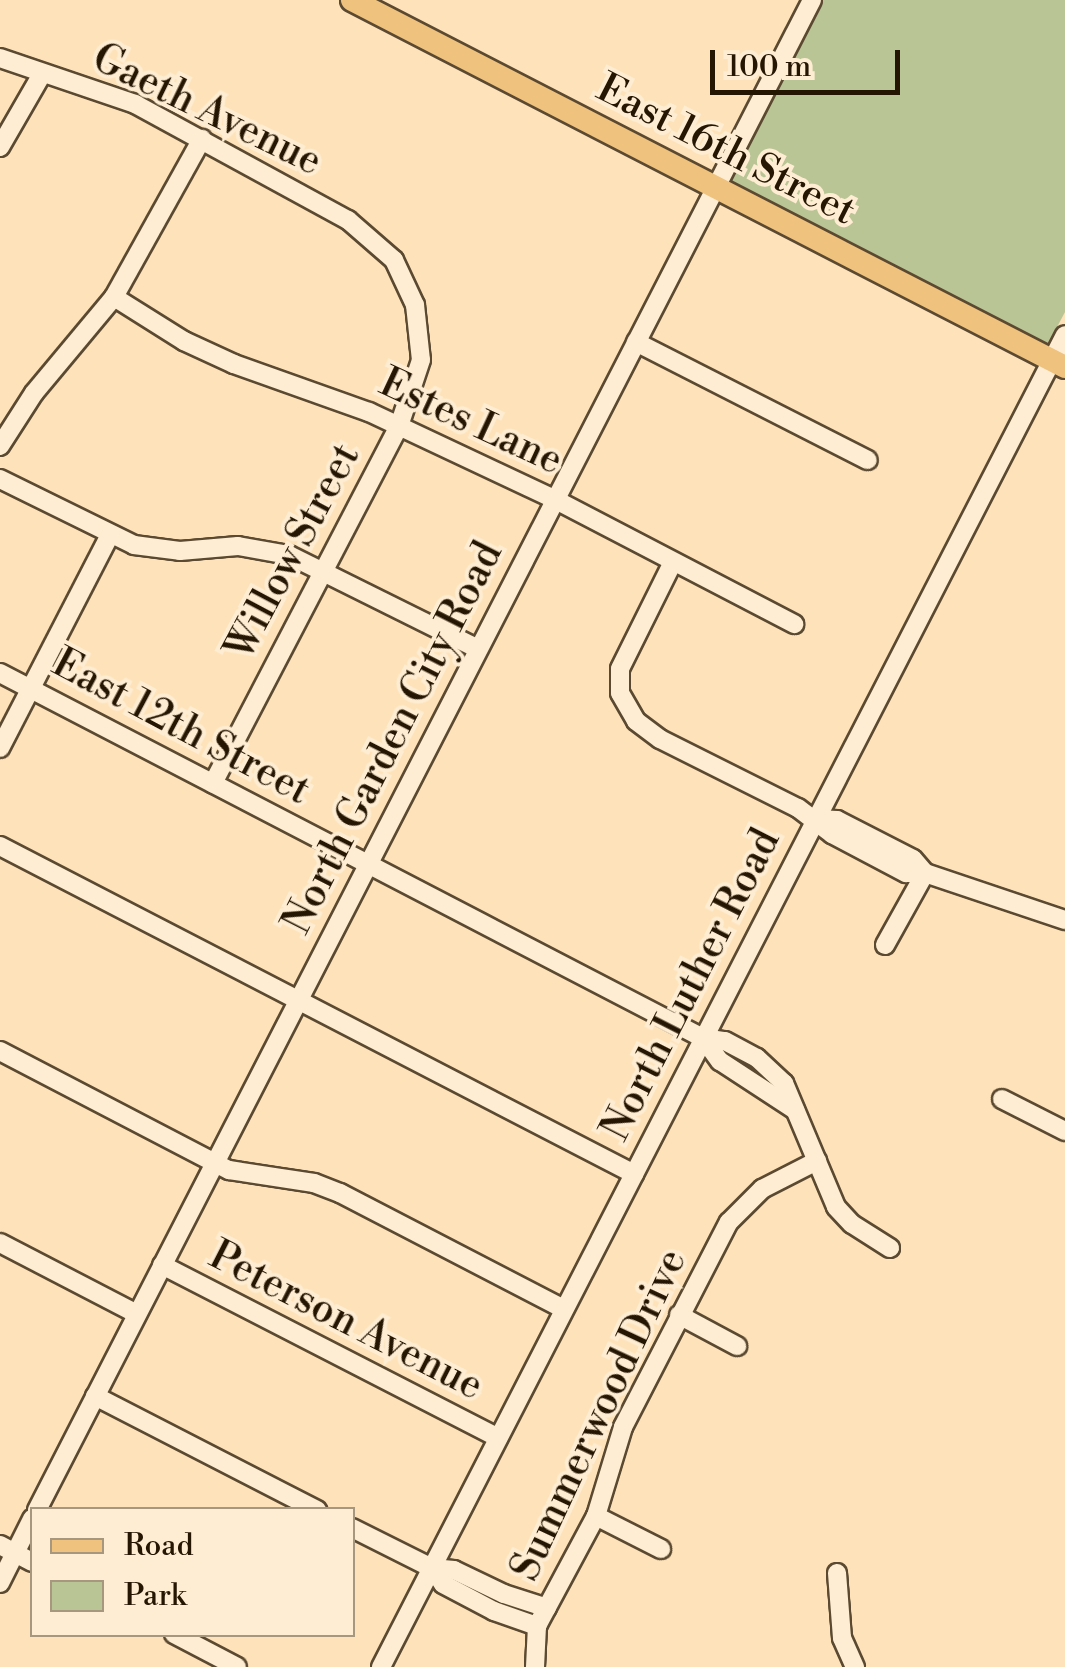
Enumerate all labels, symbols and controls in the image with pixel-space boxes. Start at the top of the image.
scale bar [715,30,905,92]
street label: Gaeth Avenue [85,34,329,186]
text: 100 m [727,48,811,86]
street label: East 16th Street [589,64,863,236]
street label: Estes Lane [372,359,570,485]
street label: Willow Street [216,436,370,668]
street label: North Garden City Road [273,534,513,942]
street label: East 12th Street [44,639,318,815]
street label: North Luther Road [592,821,790,1149]
street label: Peterson Avenue [201,1231,491,1411]
street label: Summerwood Drive [501,1242,697,1588]
legend [30,1507,355,1637]
text: Road [124,1527,194,1565]
text: Park [124,1577,186,1615]

